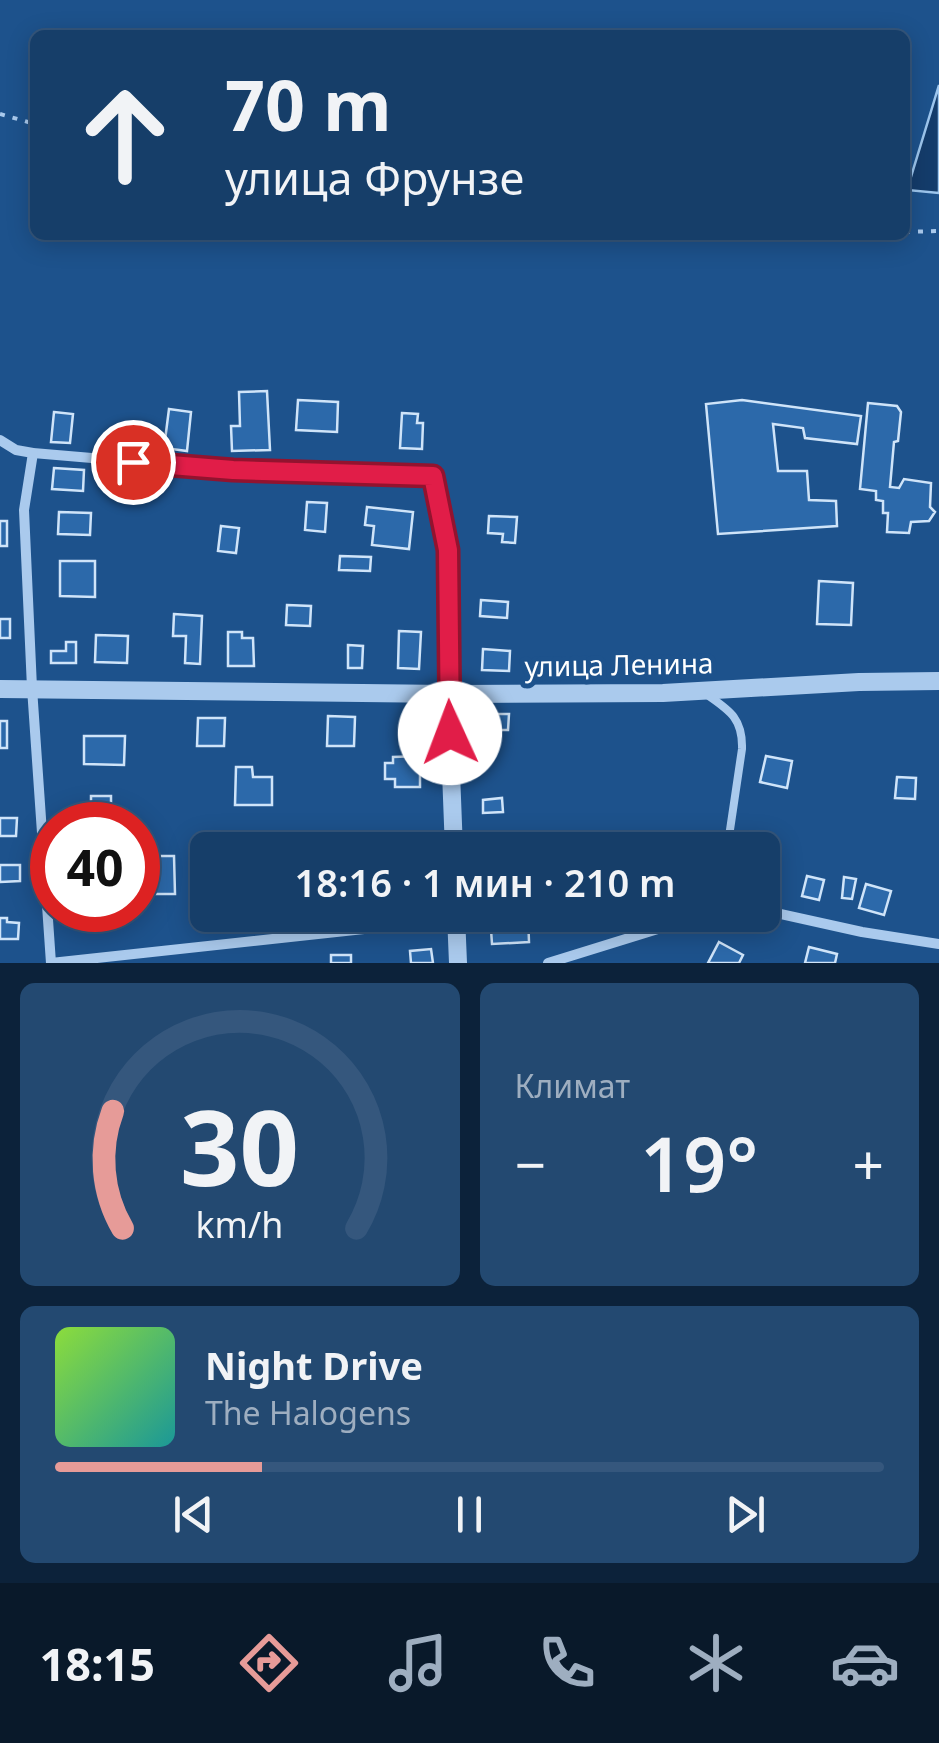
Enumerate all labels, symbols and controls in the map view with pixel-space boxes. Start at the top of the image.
text: 70 m [225,56,392,152]
icon: ahead [60,70,190,200]
text: улица Фрунзе [225,147,524,208]
pin [91,420,176,505]
icon: arrive [106,435,161,490]
street label: улица Ленина [524,643,714,685]
position arrow [398,681,502,785]
speed limit sign: 40 [30,802,160,932]
text: 18:16 · 1 мин · 210 m [294,856,676,908]
text: Климат [515,1064,630,1107]
text: 30 [180,1075,299,1216]
text: 19° [640,1112,758,1214]
text: − [515,1126,546,1201]
text: + [853,1126,884,1201]
text: km/h [196,1200,284,1248]
text: Night Drive [205,1339,423,1391]
text: The Halogens [205,1391,411,1434]
icon: previous [166,1487,221,1542]
icon: pause [442,1487,497,1542]
icon: next [718,1487,773,1542]
icon: directions [234,1628,304,1698]
icon: music [383,1628,453,1698]
icon: phone [532,1628,602,1698]
icon: climate [681,1628,751,1698]
icon: car [830,1628,900,1698]
text: 18:15 [39,1633,155,1694]

